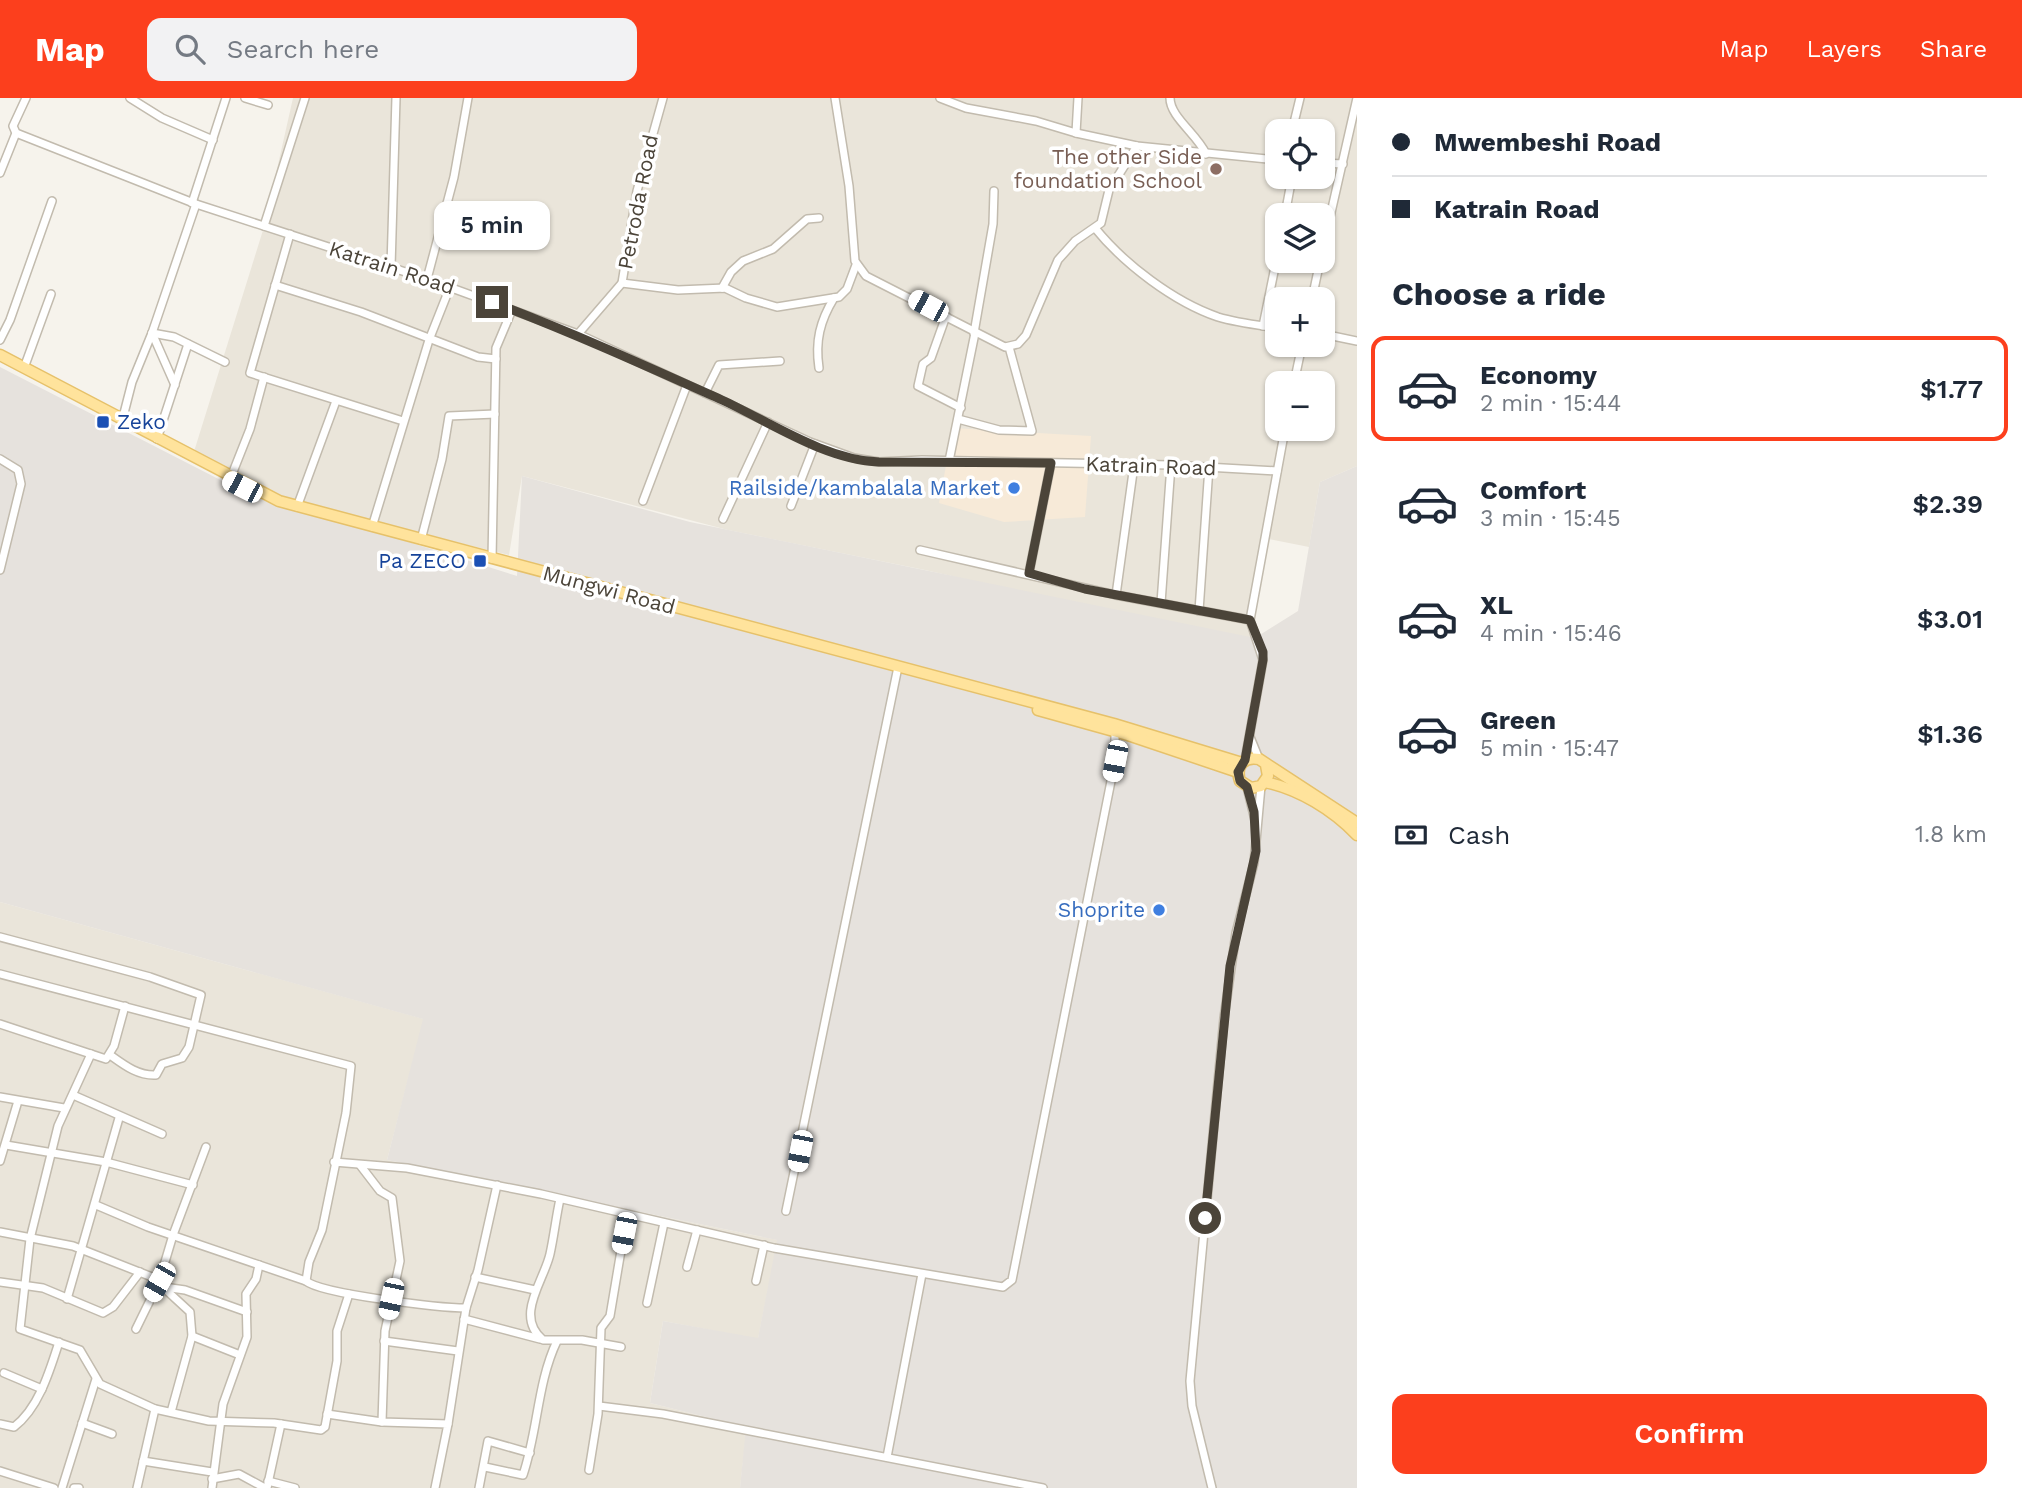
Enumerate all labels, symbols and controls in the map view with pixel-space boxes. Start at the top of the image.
search box [147,18,637,81]
text: Map [35,30,105,69]
icon: search [171,30,209,68]
text: Search here [227,34,379,64]
text: Map [1720,35,1768,63]
text: Layers [1806,35,1882,63]
text: Share [1920,35,1987,63]
map controls [1265,119,1335,441]
button: locate [1265,119,1335,189]
text: Mwembeshi Road [1434,127,1661,157]
street label: Petroda Road [612,132,663,272]
place label: The other Side foundation School [1014,144,1203,193]
marker: The other Side foundation School [1208,161,1224,177]
text: Katrain Road [1434,194,1599,224]
callout: 5 min [434,200,550,250]
button: layers [1265,203,1335,273]
text: 5 min [461,212,523,239]
street label: Katrain Road [326,235,458,300]
text: Choose a ride [1392,275,1606,313]
route end [476,286,508,318]
car [905,287,952,325]
button: + [1265,287,1335,357]
icon: car [1396,357,1459,420]
text: Economy [1480,360,1597,390]
button: − [1265,371,1335,441]
text: $1.77 [1920,374,1983,404]
text: 2 min · 15:44 [1480,390,1621,417]
place label: Zeko [117,409,166,434]
marker: Zeko [95,414,111,430]
street label: Katrain Road [1085,451,1217,480]
car [219,468,266,506]
icon: car [1396,472,1459,535]
place label: Railside/kambalala Market [729,475,1000,500]
text: Comfort [1480,475,1586,505]
marker: Railside/kambalala Market [1006,480,1022,496]
text: $2.39 [1912,489,1983,519]
text: 3 min · 15:45 [1480,505,1621,532]
place label: Pa ZECO [378,548,466,573]
marker: Pa ZECO [472,553,488,569]
street label: Mungwi Road [540,560,678,619]
icon: car [1396,587,1459,650]
text: XL [1480,590,1513,620]
text: $3.01 [1917,604,1983,634]
text: 4 min · 15:46 [1480,620,1622,647]
icon: car [1396,702,1459,765]
text: Green [1480,705,1556,735]
text: $1.36 [1917,719,1983,749]
text: 5 min · 15:47 [1480,735,1619,762]
car [1101,738,1130,784]
icon: cash [1392,816,1430,854]
text: Cash [1448,820,1510,850]
text: 1.8 km [1915,821,1987,848]
place label: Shoprite [1058,897,1145,922]
marker: Shoprite [1151,902,1167,918]
car [786,1128,815,1174]
route start [1189,1202,1221,1234]
car [610,1210,639,1256]
car [140,1259,179,1305]
car [377,1276,406,1322]
button: Confirm [1392,1394,1987,1474]

